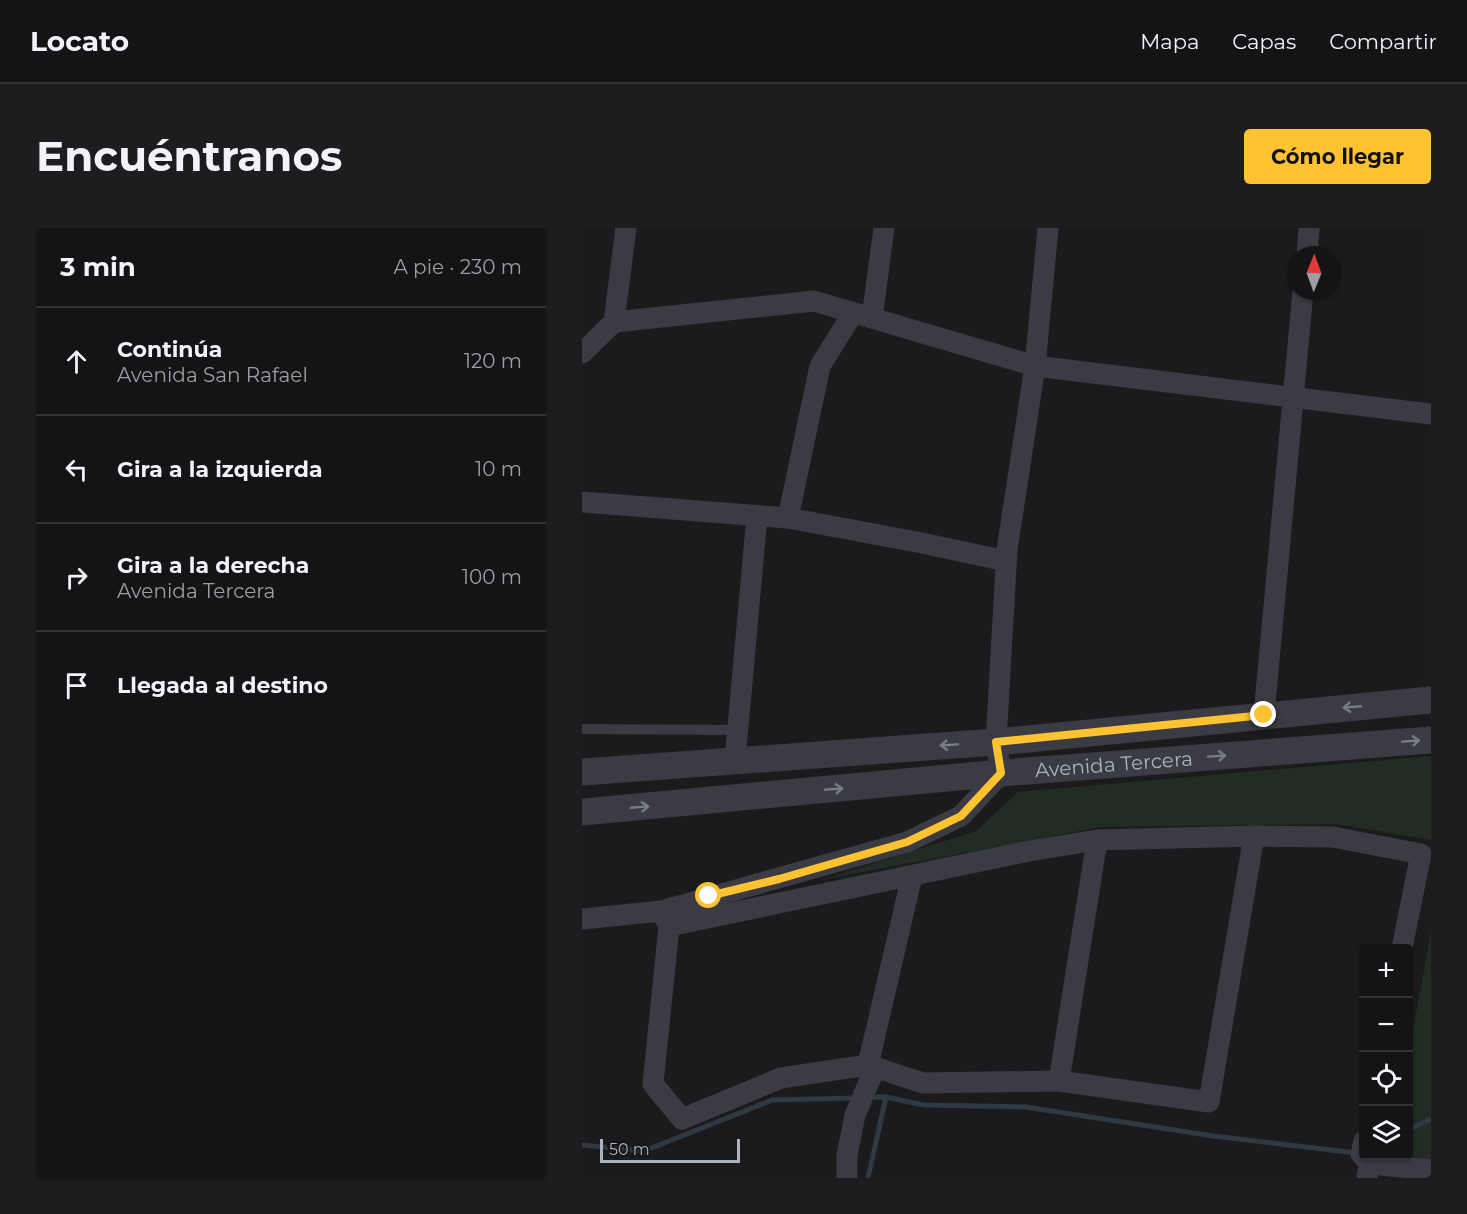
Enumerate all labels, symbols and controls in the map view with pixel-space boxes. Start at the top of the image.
text: Locato [30,24,129,58]
text: Mapa [1140,29,1199,54]
text: Capas [1232,29,1296,54]
text: Compartir [1329,29,1437,54]
button: Cómo llegar [1244,129,1431,184]
text: Encuéntranos [36,130,342,182]
north arrow [1287,246,1341,300]
text: 3 min [60,251,136,283]
text: A pie · 230 m [394,255,522,279]
text: Continúa [117,336,222,363]
icon: ahead [60,345,93,378]
text: 120 m [464,349,522,373]
text: Avenida San Rafael [117,363,308,387]
icon: left [60,453,93,486]
text: Gira a la izquierda [117,456,323,483]
text: 10 m [475,457,522,481]
text: Gira a la derecha [117,552,309,579]
icon: right [60,561,93,594]
text: 100 m [462,565,522,589]
text: Avenida Tercera [117,579,275,603]
icon: arrive [60,669,93,702]
text: Llegada al destino [117,672,328,699]
route end [1250,701,1276,727]
one-way arrow [1342,702,1362,713]
one-way arrow [1401,736,1421,747]
one-way arrow [939,740,959,751]
street label: Avenida Tercera [1034,746,1194,782]
one-way arrow [1207,751,1226,762]
one-way arrow [824,783,844,794]
one-way arrow [630,801,650,812]
route start [695,882,721,908]
map controls [1359,944,1413,1160]
button: + [1359,944,1413,998]
button: − [1359,998,1413,1052]
button: locate [1359,1052,1413,1106]
button: layers [1359,1106,1413,1160]
scale bar [600,1136,740,1164]
text: 50 m [609,1140,650,1159]

